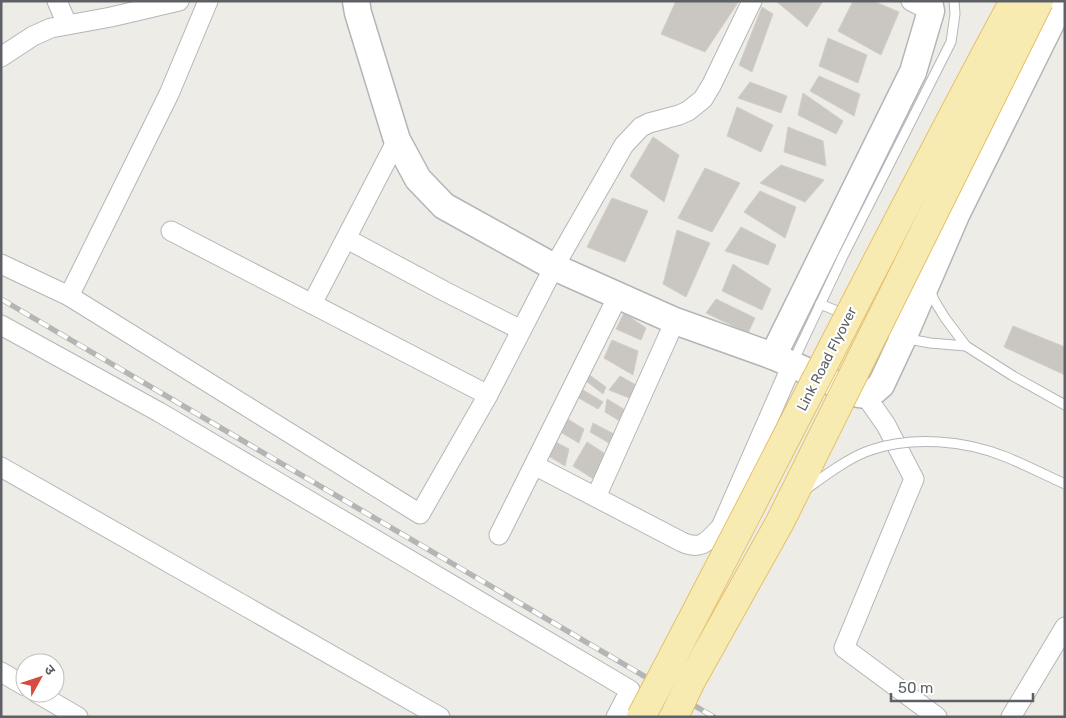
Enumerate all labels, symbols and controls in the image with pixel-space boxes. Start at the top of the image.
street label: Link Road Flyover [793,304,861,414]
north arrow [15,653,65,703]
text: उ [40,661,59,679]
scale bar [891,670,1034,702]
text: 50 m [898,679,933,697]

